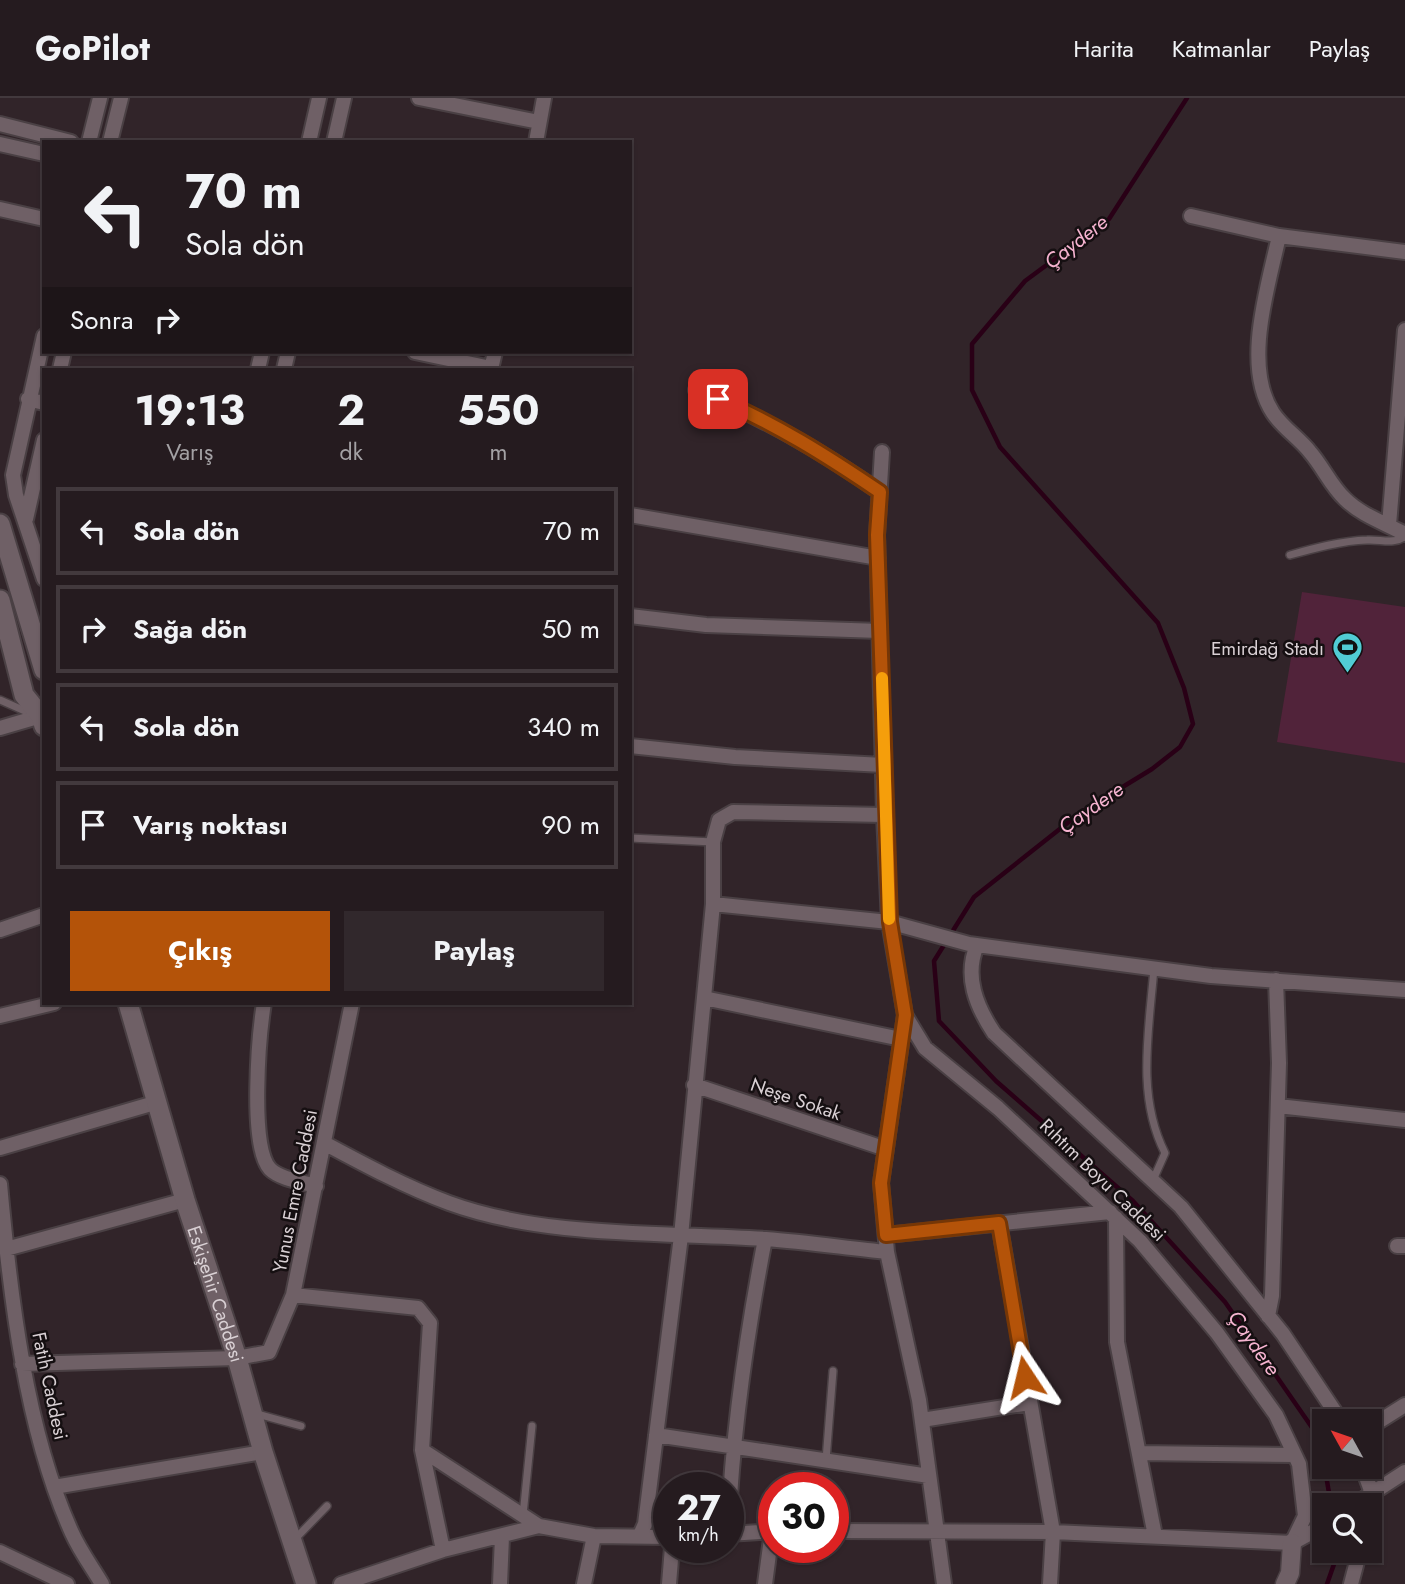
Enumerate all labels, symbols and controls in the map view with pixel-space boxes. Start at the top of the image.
text: GoPilot [35,25,150,72]
text: Harita [1073,31,1134,66]
text: Katmanlar [1172,31,1271,66]
text: Paylaş [1309,31,1370,66]
text: 70 m [185,156,302,226]
icon: left [70,168,161,259]
water label: Çaydere [1038,207,1115,277]
text: Sola dön [185,221,305,267]
text: Sonra [70,301,134,339]
icon: right [148,301,186,339]
pin [688,369,748,429]
text: 19:13 [134,380,245,441]
text: 2 [337,380,365,441]
text: 550 [457,380,539,441]
icon: arrive [699,380,737,418]
text: Varış [166,435,213,469]
text: dk [340,435,363,469]
text: m [490,435,507,469]
icon: left [74,512,112,550]
text: Sola dön [133,512,240,550]
text: 70 m [543,512,600,550]
icon: right [74,610,112,648]
text: Sağa dön [133,610,247,648]
text: 50 m [542,610,600,648]
sports icon: Emirdağ Stadı [1330,631,1364,675]
place label: Emirdağ Stadı [1211,635,1324,662]
icon: left [74,708,112,746]
text: Sola dön [133,708,240,746]
text: 340 m [527,708,600,746]
water label: Çaydere [1052,774,1130,841]
icon: arrive [74,806,112,844]
text: Varış noktası [133,806,288,844]
text: 90 m [541,806,600,844]
button: Çıkış [70,911,330,991]
button: Paylaş [344,911,604,991]
street label: Neşe Sokak [747,1071,846,1127]
street label: Yunus Emre Caddesi [266,1107,324,1275]
street label: Rıhtım Boyu Caddesi [1034,1112,1172,1248]
street label: Eskişehir Caddesi [181,1222,251,1365]
water label: Çaydere [1221,1304,1288,1382]
street label: Fatih Caddesi [25,1330,75,1442]
position arrow [988,1340,1062,1414]
north arrow [1312,1409,1382,1479]
map controls [1312,1409,1382,1563]
speed limit sign: 30 [758,1472,849,1563]
text: 27 [676,1483,721,1533]
button: search [1312,1493,1382,1563]
text: km/h [678,1522,719,1548]

